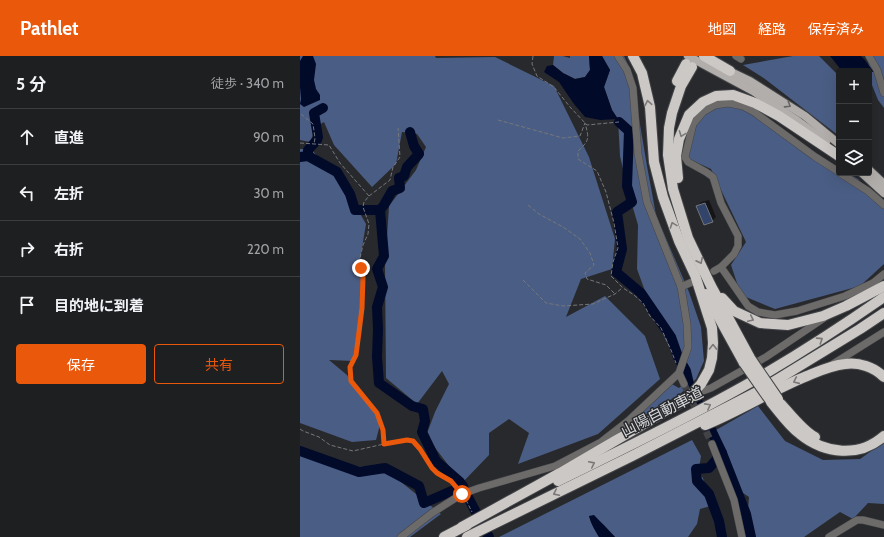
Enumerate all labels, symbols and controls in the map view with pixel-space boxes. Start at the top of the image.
text: Pathlet [20,17,79,40]
text: 地図 [708,20,736,38]
text: 経路 [758,20,786,38]
text: 保存済み [808,20,864,38]
map controls [836,68,872,176]
button: + [836,68,872,104]
text: 5 分 [16,74,46,94]
text: 徒歩 · 340 m [211,75,284,91]
one-way arrow [645,100,653,107]
one-way arrow [784,101,791,108]
button: − [836,104,872,140]
icon: ahead [16,126,38,148]
text: 直進 [54,129,84,147]
text: 90 m [253,129,284,145]
one-way arrow [678,130,686,137]
button: layers [836,140,872,176]
icon: left [16,182,38,204]
text: 左折 [54,185,84,203]
text: 30 m [254,185,284,201]
one-way arrow [670,221,678,228]
icon: right [16,238,38,260]
text: 右折 [54,241,84,259]
text: 220 m [247,241,284,257]
one-way arrow [695,257,702,265]
route end [352,259,370,277]
icon: arrive [16,294,38,316]
text: 目的地に到着 [54,297,144,315]
one-way arrow [747,314,755,322]
one-way arrow [816,337,823,345]
button: 保存 [16,344,146,384]
button: 共有 [154,344,284,384]
one-way arrow [708,344,717,350]
one-way arrow [793,376,800,384]
street label: 山陽自動車道 [618,384,706,440]
one-way arrow [703,403,711,410]
one-way arrow [587,461,595,469]
route start [453,485,471,503]
one-way arrow [553,488,560,496]

